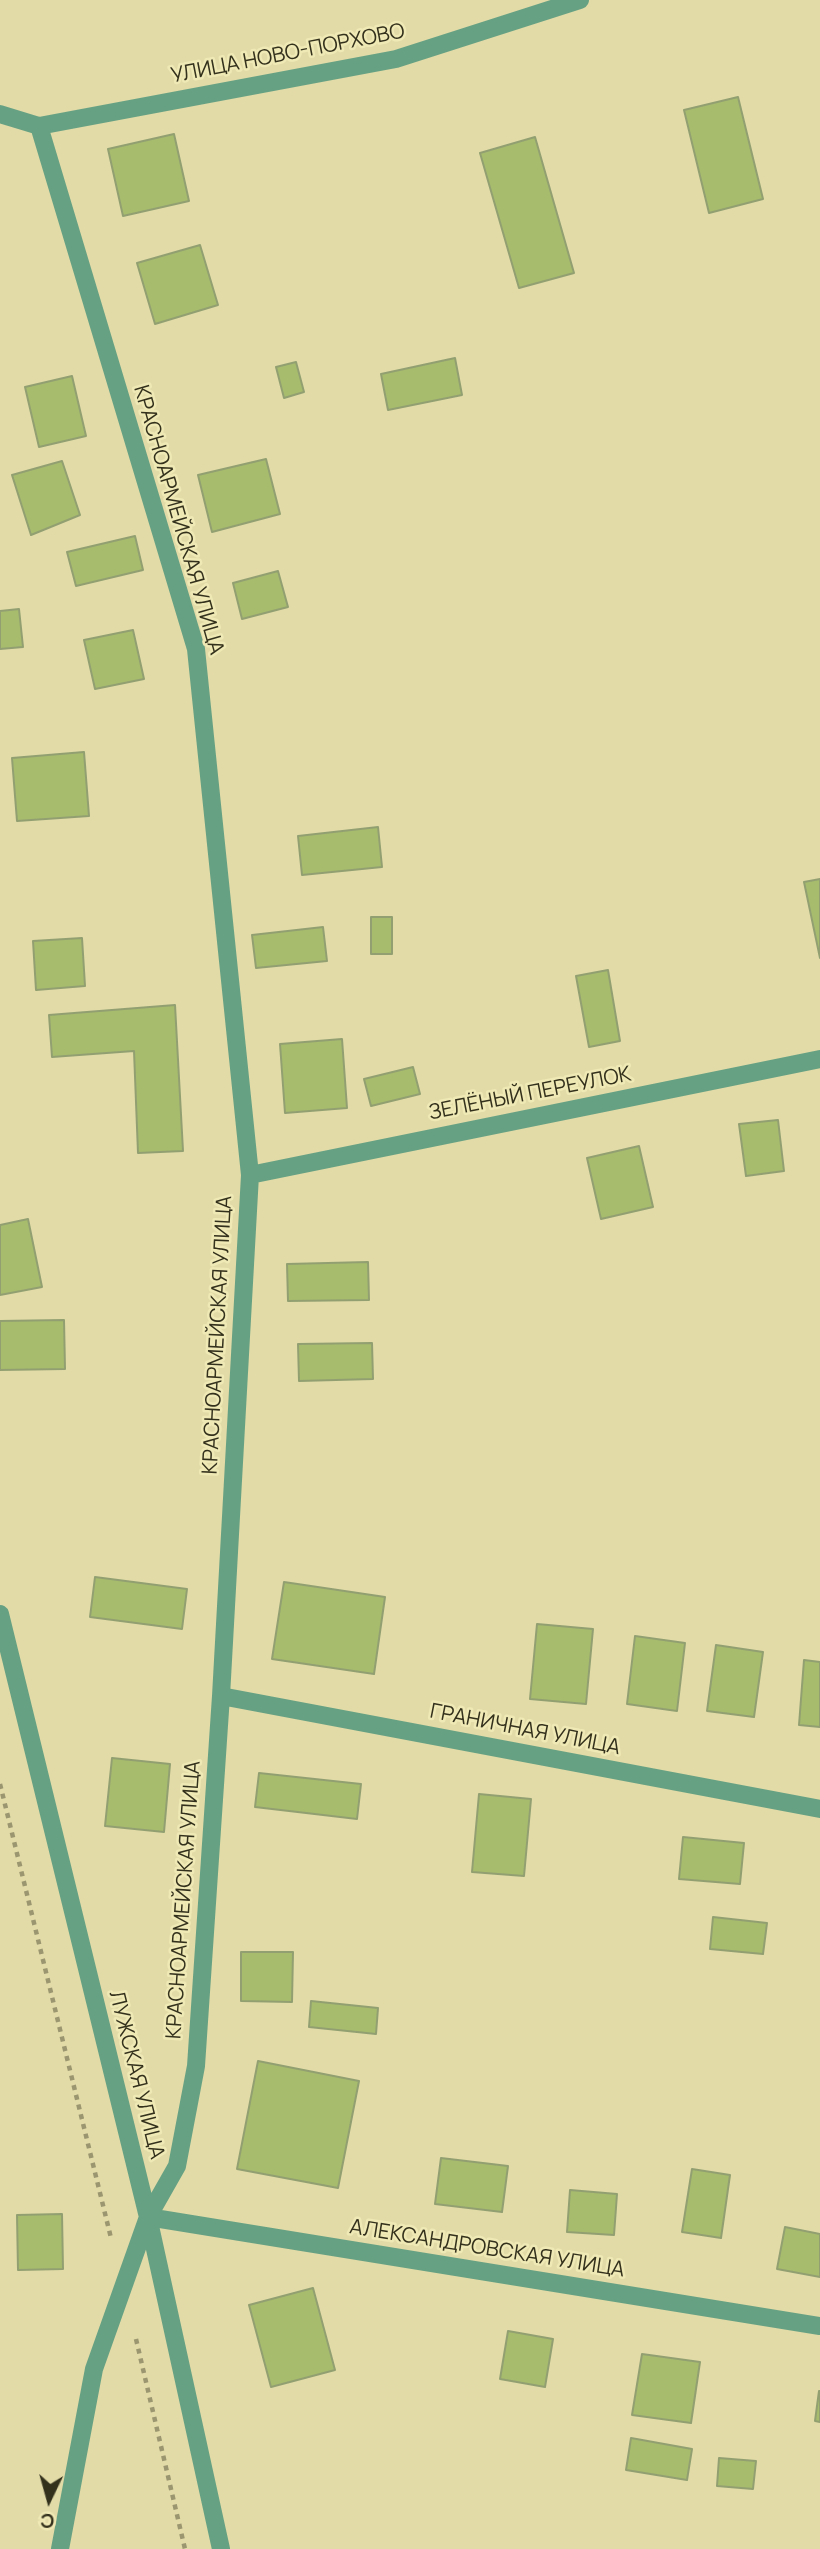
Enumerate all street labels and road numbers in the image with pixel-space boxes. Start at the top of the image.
street label: УЛИЦА НОВО-ПОРХОВО [169,19,407,89]
street label: КРАСНОАРМЕЙСКАЯ УЛИЦА [127,382,229,658]
street label: ЗЕЛЁНЫЙ ПЕРЕУЛОК [427,1062,633,1126]
street label: КРАСНОАРМЕЙСКАЯ УЛИЦА [198,1195,238,1475]
street label: ГРАНИЧНАЯ УЛИЦА [428,1699,622,1761]
street label: КРАСНОАРМЕЙСКАЯ УЛИЦА [162,1760,206,2040]
street label: ЛУЖСКАЯ УЛИЦА [103,1988,169,2162]
street label: АЛЕКСАНДРОВСКАЯ УЛИЦА [348,2215,626,2283]

